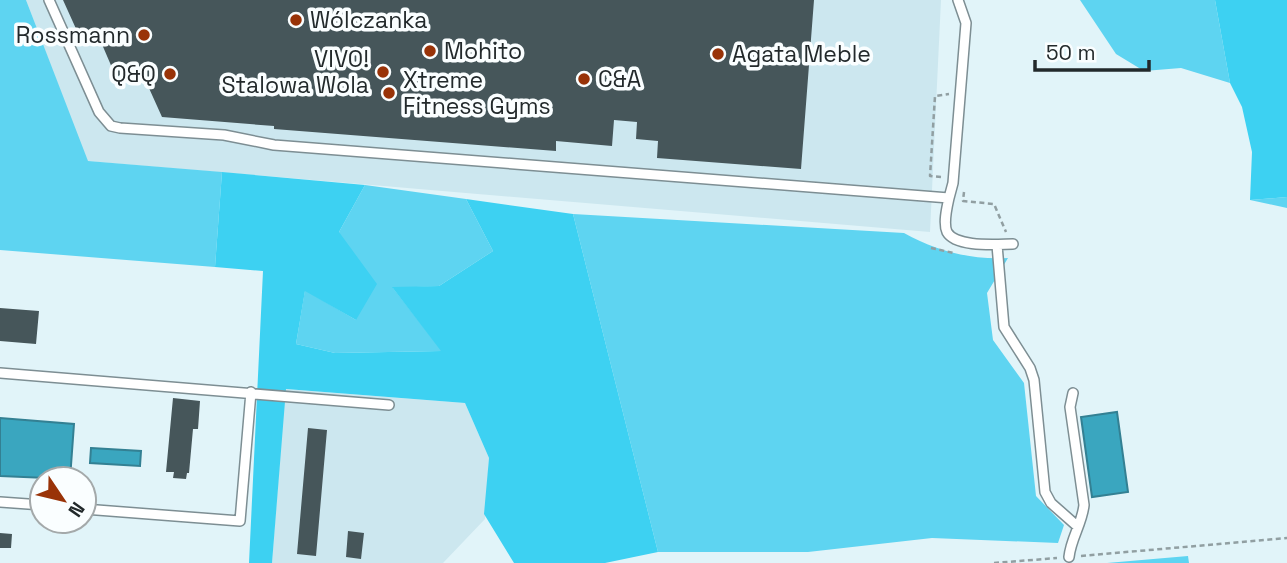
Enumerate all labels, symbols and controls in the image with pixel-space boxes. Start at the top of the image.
place label: Wólczanka [310,5,428,35]
marker: Wólczanka [288,12,304,28]
place label: Rossmann [16,20,130,50]
marker: Rossmann [136,27,152,43]
scale bar [1035,28,1149,72]
place label: Mohito [444,36,522,66]
place label: Agata Meble [732,39,871,69]
text: 50 m [1046,39,1096,66]
marker: Mohito [422,43,438,59]
place label: VIVO! Stalowa Wola [221,44,369,100]
marker: Agata Meble [710,46,726,62]
place label: Q&Q [111,59,156,89]
marker: VIVO! Stalowa Wola [375,64,391,80]
place label: C&A [598,64,641,94]
place label: Xtreme Fitness Gyms [403,65,551,121]
marker: Q&Q [162,66,178,82]
marker: C&A [576,71,592,87]
marker: Xtreme Fitness Gyms [381,85,397,101]
north arrow [28,465,98,535]
text: N [63,497,90,522]

